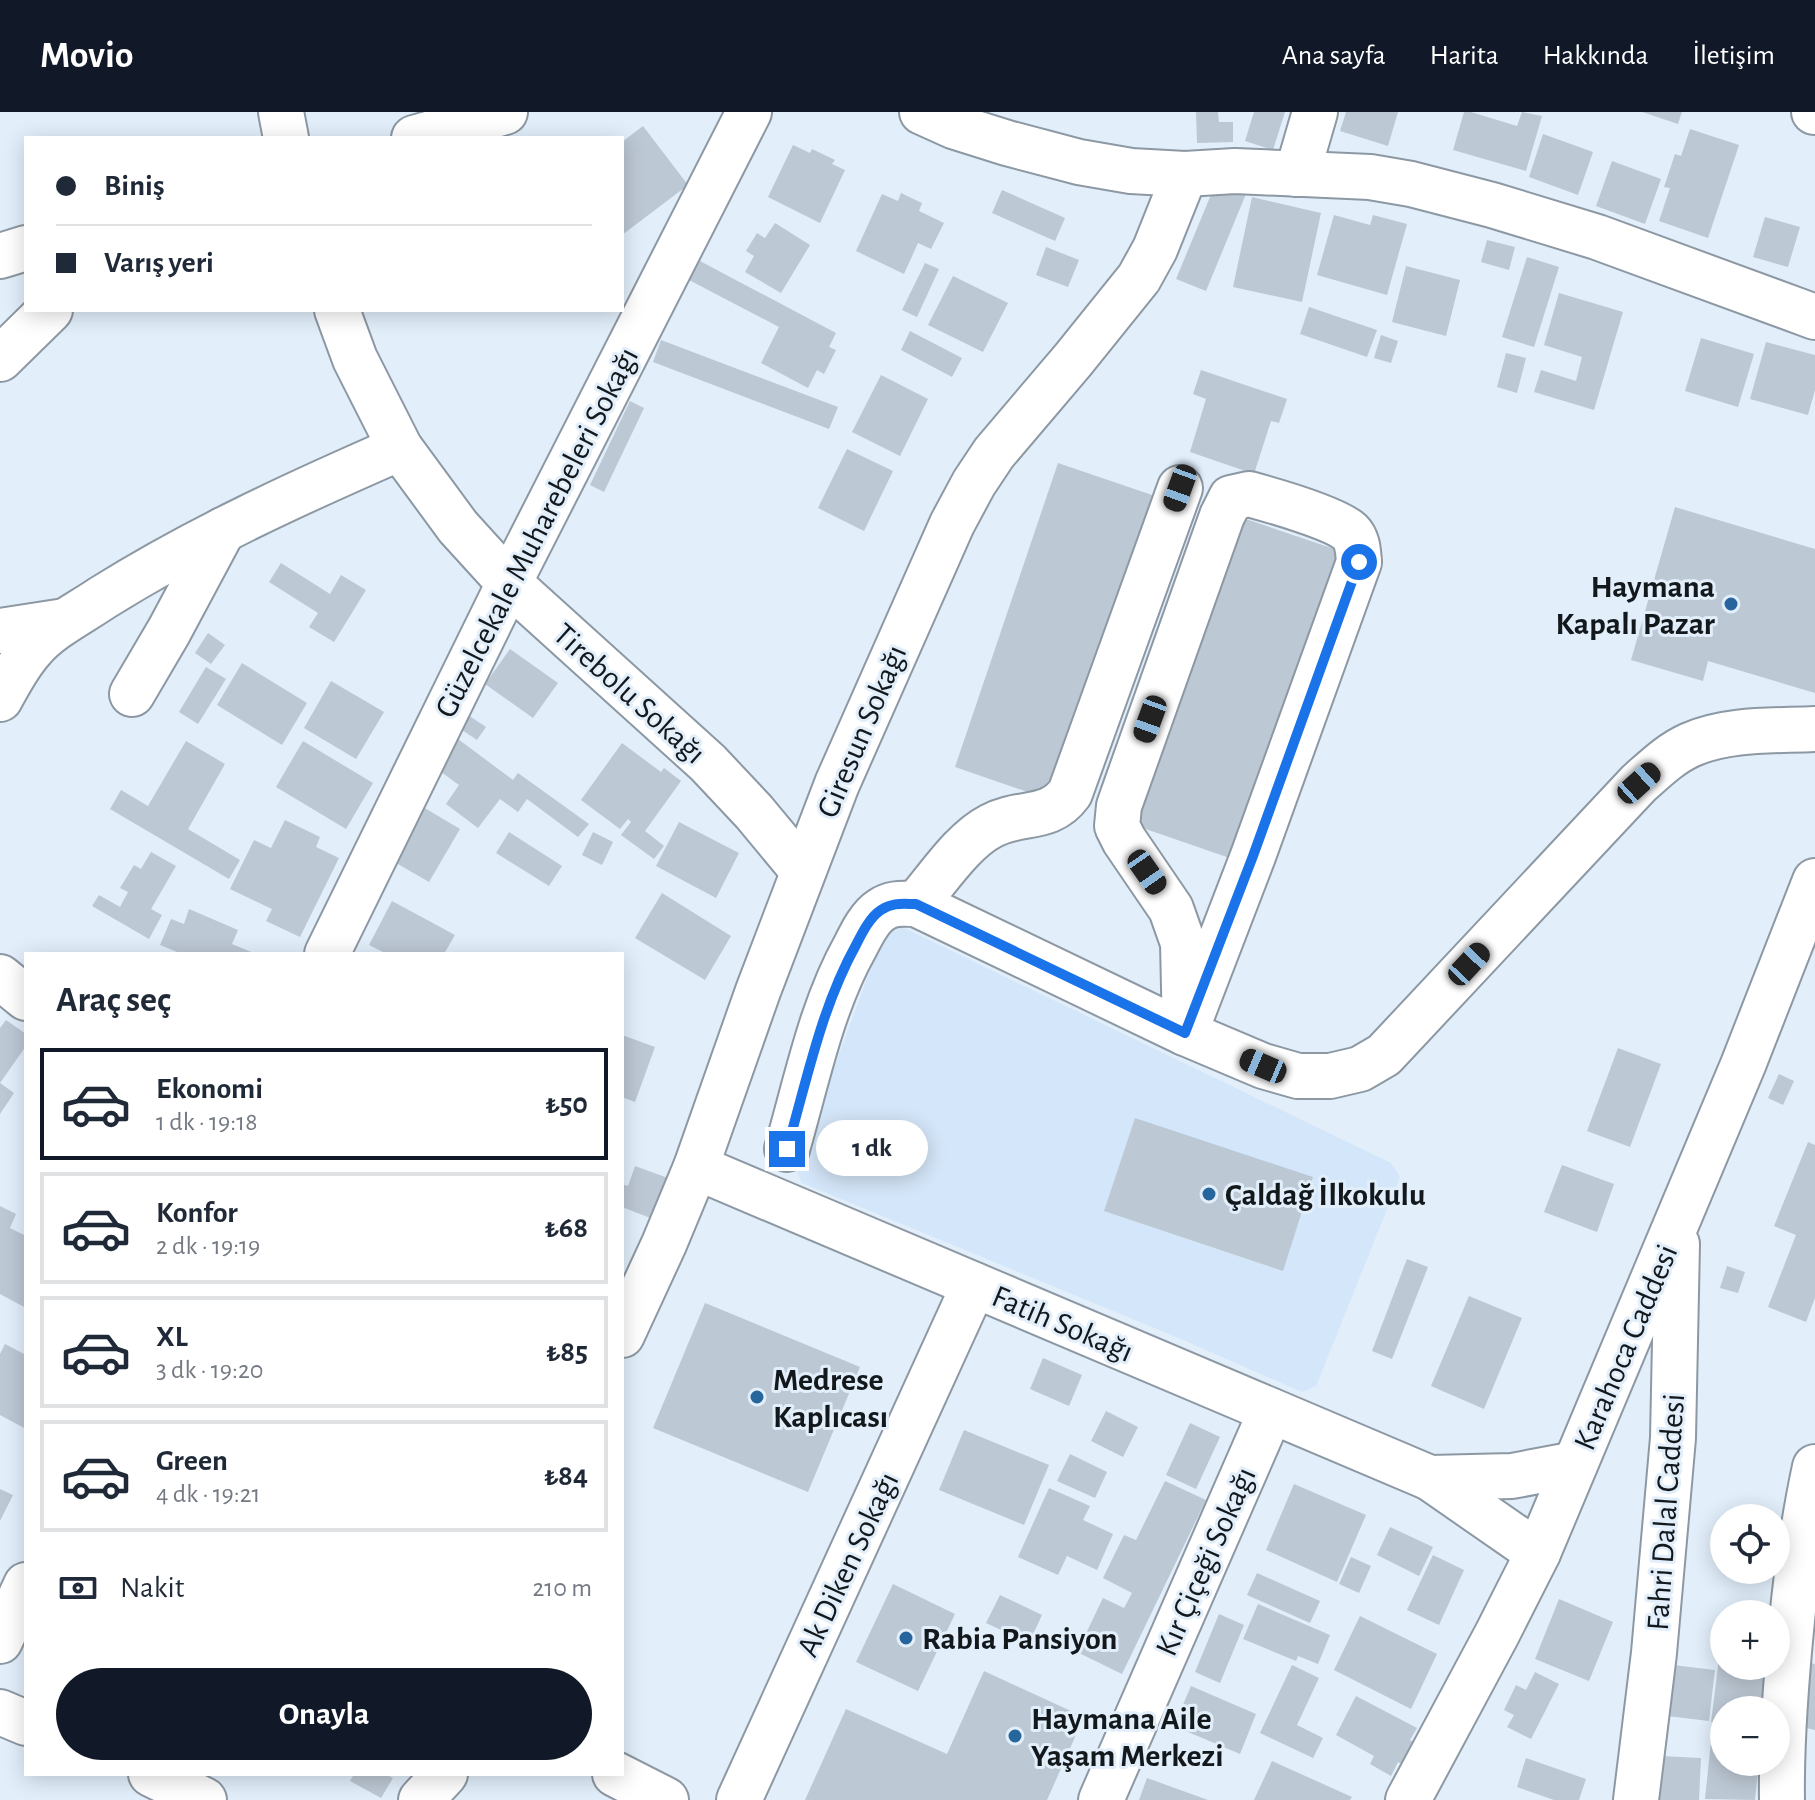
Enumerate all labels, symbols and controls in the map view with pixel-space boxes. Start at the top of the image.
text: Movio [40,37,134,75]
text: Ana sayfa [1282,42,1386,70]
text: Harita [1430,42,1499,70]
text: Hakkında [1543,42,1648,70]
text: İletişim [1692,42,1775,70]
text: Biniş [104,171,164,201]
text: Varış yeri [104,248,214,278]
street label: Güzelcekale Muharebeleri Sokağı [429,342,644,723]
car [1161,461,1199,515]
route start [1341,544,1377,580]
place label: Haymana Kapalı Pazar [1555,571,1715,640]
marker: Haymana Kapalı Pazar [1722,595,1740,613]
street label: Tirebolu Sokağı [547,617,712,770]
street label: Giresun Sokağı [811,641,913,822]
car [1131,692,1169,746]
car [1613,758,1665,808]
car [1123,845,1171,899]
car [1444,938,1494,990]
text: Araç seç [56,982,171,1018]
car [1236,1046,1290,1086]
icon: car [60,1068,132,1140]
text: Ekonomi [156,1074,263,1104]
text: ₺50 [545,1089,588,1119]
text: 1 dk · 19:18 [156,1109,257,1135]
callout: 1 dk [815,1121,927,1177]
route end [769,1131,805,1167]
text: 1 dk [852,1135,892,1161]
place label: Çaldağ İlkokulu [1225,1177,1426,1211]
marker: Çaldağ İlkokulu [1200,1185,1218,1203]
icon: car [60,1192,132,1264]
text: Konfor [156,1198,238,1228]
text: ₺68 [545,1213,588,1243]
text: 2 dk · 19:19 [156,1233,260,1259]
street label: Karahoca Caddesi [1568,1240,1684,1455]
street label: Fatih Sokağı [987,1280,1138,1368]
icon: car [60,1316,132,1388]
text: XL [156,1322,188,1352]
text: ₺85 [546,1337,588,1367]
text: 3 dk · 19:20 [156,1357,264,1383]
place label: Medrese Kaplıcası [773,1364,888,1433]
marker: Medrese Kaplıcası [748,1388,766,1406]
street label: Fahri Dalal Caddesi [1642,1392,1690,1632]
icon: car [60,1440,132,1512]
text: Green [156,1446,228,1476]
text: ₺84 [544,1461,588,1491]
street label: Kır Çiçeği Sokağı [1150,1462,1262,1661]
street label: Ak Diken Sokağı [791,1467,905,1662]
text: 4 dk · 19:21 [156,1481,261,1507]
map controls [1710,1504,1790,1776]
button: locate [1710,1504,1790,1584]
icon: cash [56,1566,100,1610]
text: Nakit [120,1573,184,1603]
text: 210 m [532,1575,592,1601]
button: + [1710,1600,1790,1680]
place label: Rabia Pansiyon [922,1623,1117,1655]
marker: Rabia Pansiyon [897,1629,915,1647]
button: Onayla [56,1668,592,1760]
button: − [1710,1696,1790,1776]
place label: Haymana Aile Yaşam Merkezi [1031,1703,1224,1772]
marker: Haymana Aile Yaşam Merkezi [1006,1727,1024,1745]

